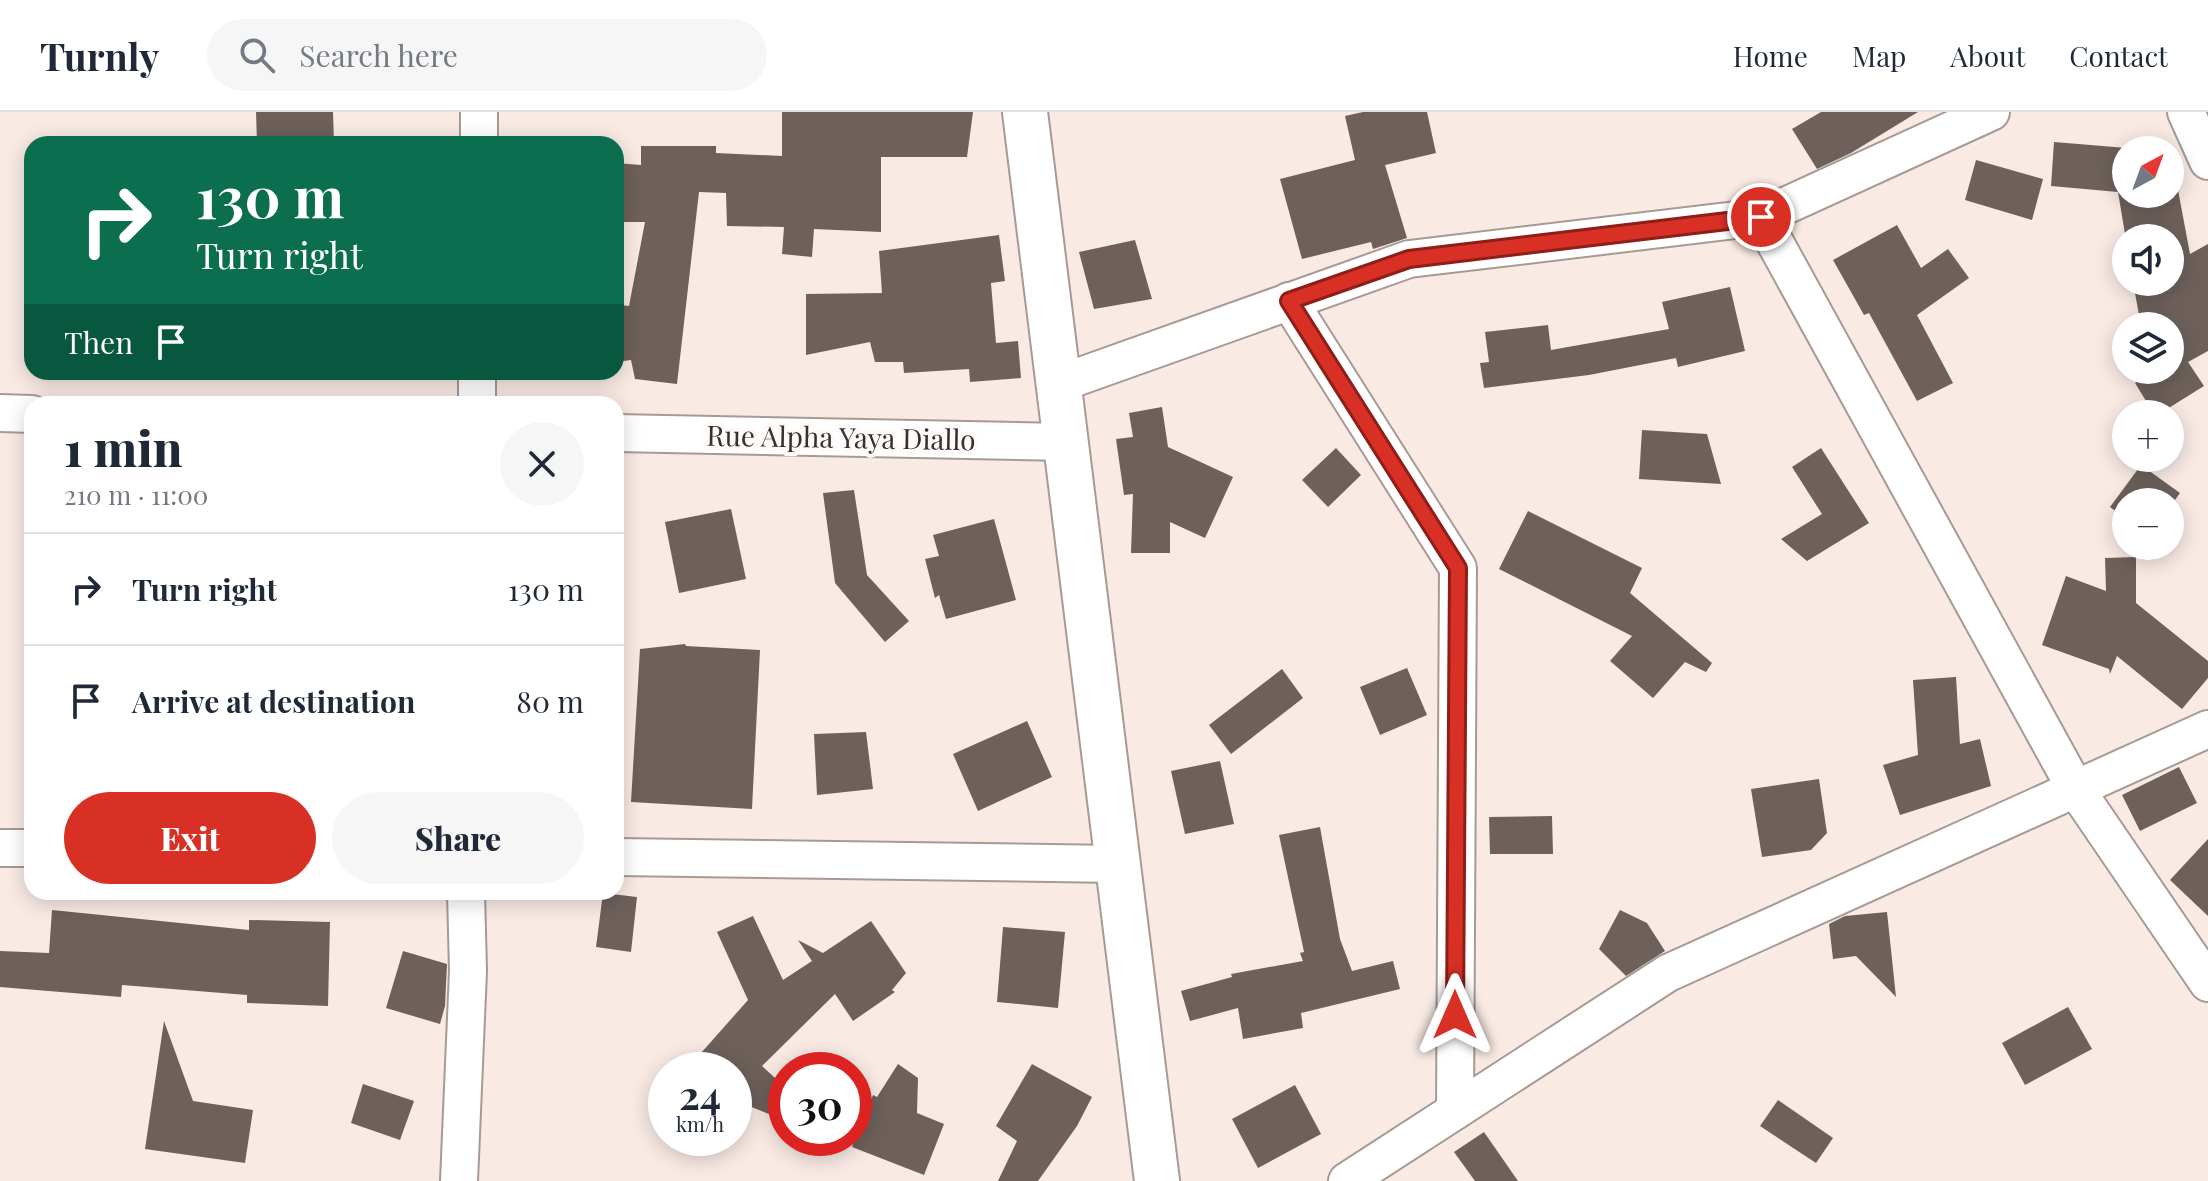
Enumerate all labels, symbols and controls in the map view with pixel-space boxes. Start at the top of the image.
search box [207,19,767,91]
text: Turnly [40,30,159,81]
icon: search [235,33,279,77]
text: Search here [299,35,458,75]
text: Home [1733,37,1808,74]
text: Map [1852,37,1906,74]
text: About [1950,37,2025,74]
text: Contact [2069,37,2168,74]
north arrow [2112,136,2184,208]
map controls [2112,136,2184,560]
text: 130 m [196,158,344,233]
icon: right [64,168,168,272]
pin [1727,183,1795,251]
icon: arrive [1739,195,1783,239]
button: sound [2112,224,2184,296]
text: Turn right [196,230,363,278]
button: layers [2112,312,2184,384]
icon: arrive [149,320,193,364]
text: Then [64,322,133,362]
button: + [2112,400,2184,472]
text: 1 min [64,415,182,479]
street label: Rue Alpha Yaya Diallo [706,416,976,457]
button: close [500,422,584,506]
text: 210 m · 11:00 [64,477,208,512]
button: − [2112,488,2184,560]
icon: right [64,567,108,611]
text: Turn right [132,569,277,609]
text: 130 m [508,569,584,609]
icon: arrive [64,679,108,723]
text: Arrive at destination [132,681,415,721]
text: 80 m [516,681,584,721]
button: Exit [64,792,316,884]
button: Share [332,792,584,884]
position arrow [1413,973,1497,1057]
speed limit sign: 30 [768,1052,872,1156]
text: 24 [679,1067,721,1120]
text: km/h [676,1110,724,1137]

